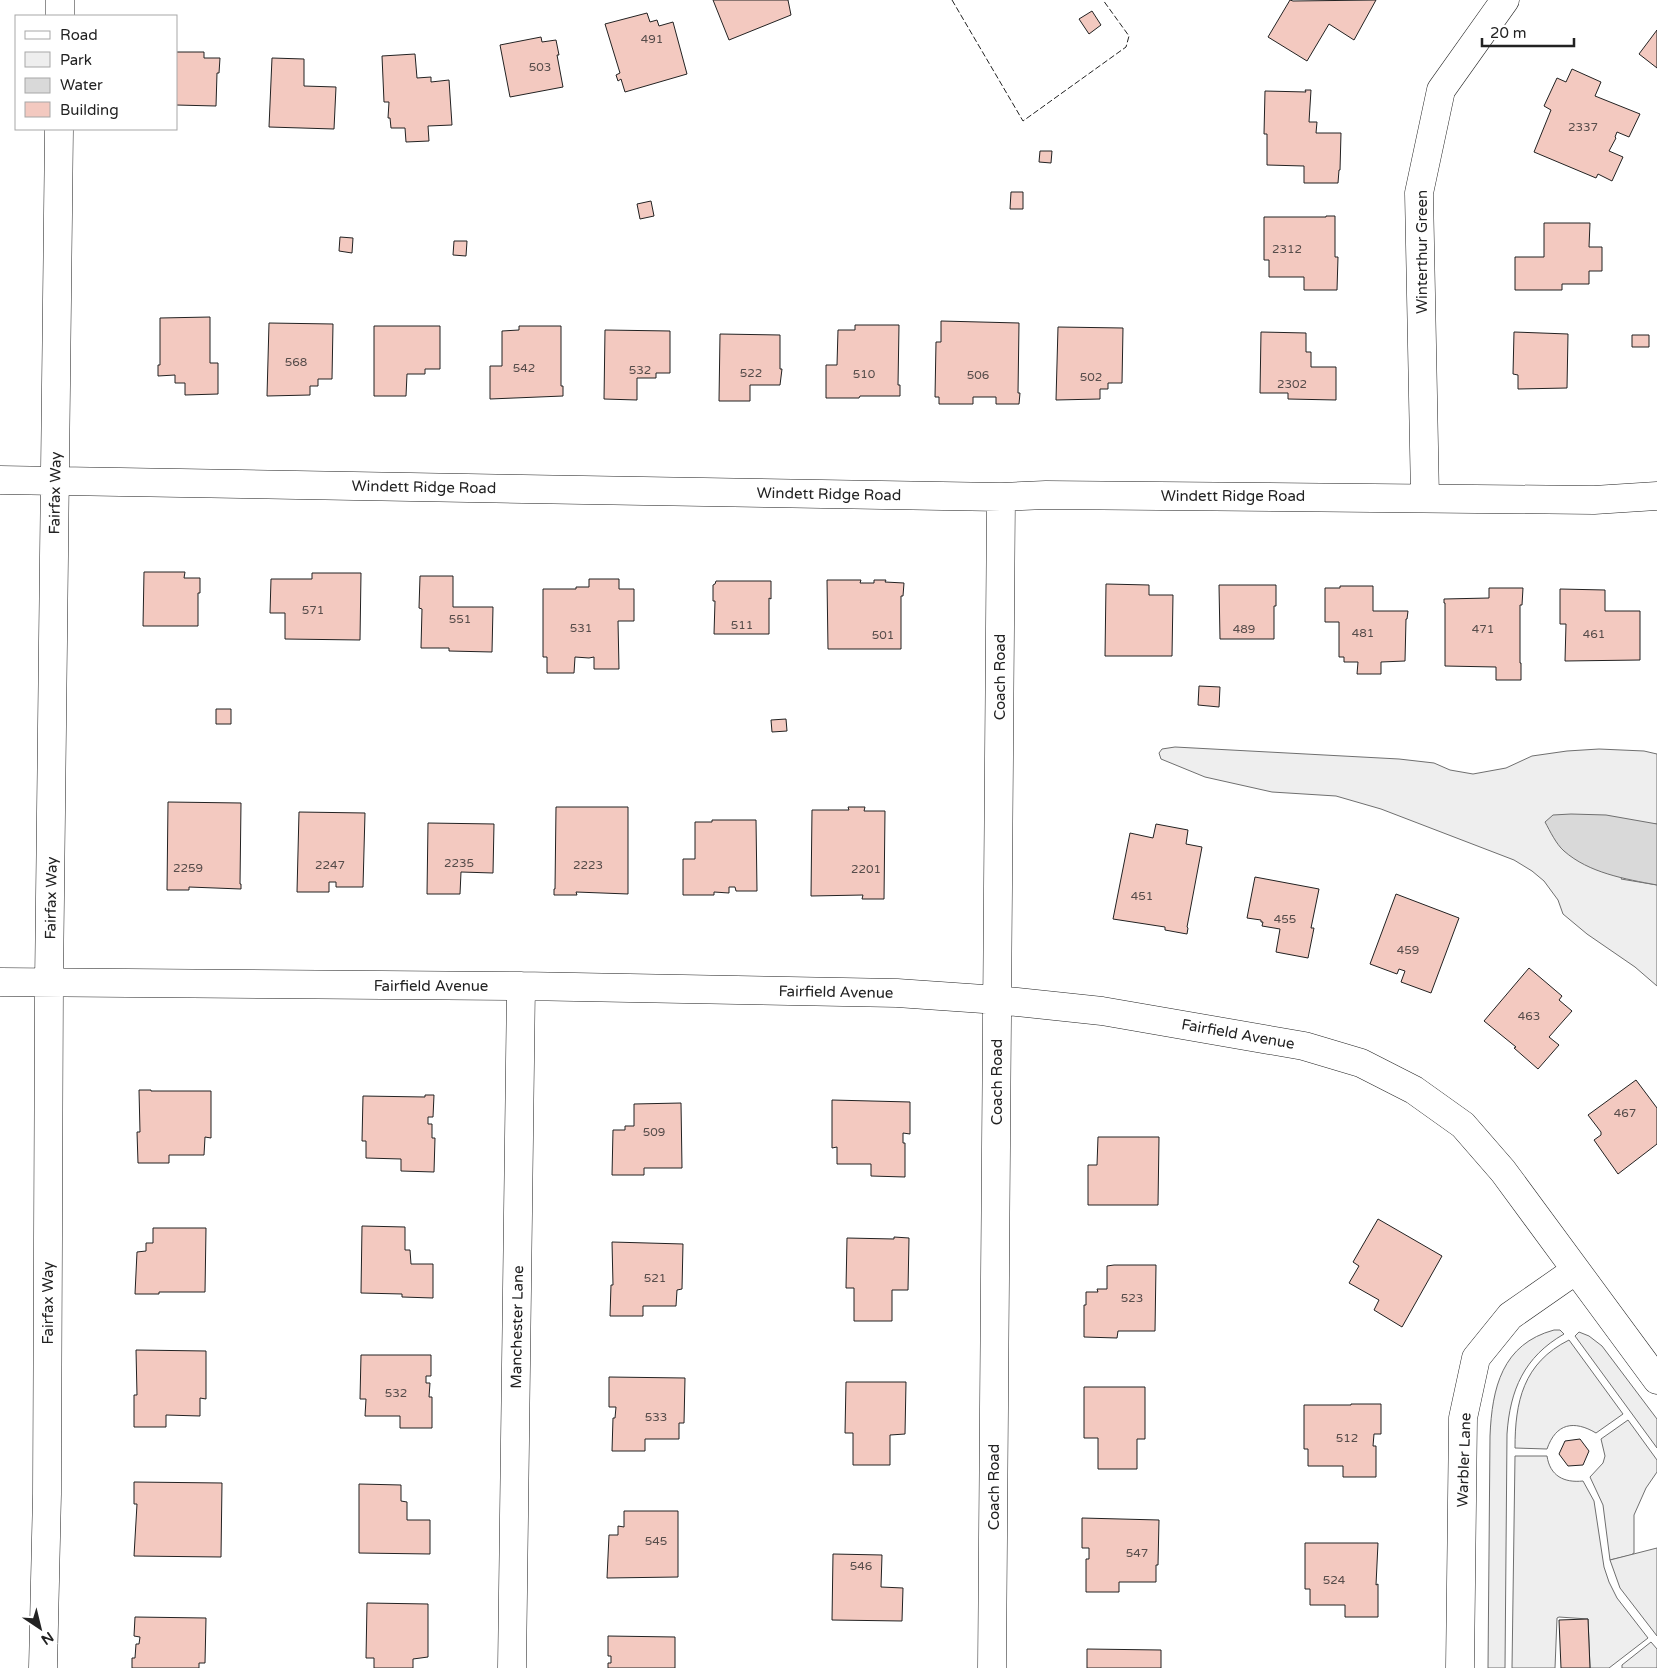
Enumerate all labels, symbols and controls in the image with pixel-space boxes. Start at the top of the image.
legend [15,15,178,130]
scale bar [1482,15,1574,47]
text: 20 m [1490,24,1527,42]
text: Road [60,26,98,44]
house number: 491 [641,32,663,46]
text: Park [60,51,92,69]
house number: 503 [529,60,551,74]
text: Water [60,76,103,94]
text: Building [60,101,119,119]
house number: 2337 [1568,120,1598,134]
street label: Winterthur Green [1413,190,1431,314]
house number: 2312 [1272,242,1302,256]
house number: 568 [285,355,307,369]
house number: 542 [513,361,535,375]
house number: 532 [629,363,651,377]
house number: 522 [740,366,762,380]
house number: 510 [853,367,876,381]
house number: 506 [967,368,989,382]
house number: 502 [1080,370,1102,384]
house number: 2302 [1277,377,1307,391]
street label: Fairfax Way [45,451,65,535]
street label: Windett Ridge Road [352,477,496,497]
street label: Windett Ridge Road [757,484,901,504]
street label: Windett Ridge Road [1161,487,1305,505]
house number: 571 [302,603,324,617]
house number: 551 [449,612,471,626]
house number: 511 [731,618,753,632]
house number: 531 [570,621,592,635]
house number: 489 [1233,622,1255,636]
house number: 471 [1472,622,1494,636]
house number: 481 [1352,626,1374,640]
house number: 461 [1583,627,1605,641]
house number: 501 [872,628,894,642]
street label: Coach Road [991,634,1009,720]
street label: Fairfax Way [41,856,61,940]
house number: 2235 [444,856,474,870]
house number: 2247 [315,858,345,872]
house number: 2223 [573,858,603,872]
house number: 2259 [173,861,203,875]
house number: 2201 [851,862,881,876]
house number: 451 [1131,889,1153,903]
house number: 455 [1274,912,1296,926]
house number: 459 [1397,943,1419,957]
street label: Fairfield Avenue [374,977,488,995]
street label: Fairfield Avenue [778,982,894,1002]
house number: 463 [1518,1009,1540,1023]
street label: Fairfield Avenue [1180,1015,1296,1053]
street label: Coach Road [988,1039,1006,1125]
house number: 467 [1614,1106,1636,1120]
house number: 509 [643,1125,665,1139]
street label: Fairfax Way [39,1262,57,1344]
street label: Manchester Lane [507,1265,527,1389]
house number: 521 [644,1271,666,1285]
house number: 523 [1121,1291,1143,1305]
house number: 532 [385,1386,407,1400]
house number: 533 [645,1410,667,1424]
street label: Warbler Lane [1453,1412,1475,1508]
house number: 512 [1336,1431,1358,1445]
street label: Coach Road [985,1444,1003,1530]
house number: 545 [645,1534,667,1548]
house number: 547 [1126,1546,1148,1560]
house number: 546 [850,1559,872,1573]
house number: 524 [1323,1573,1346,1587]
north arrow [15,1603,65,1653]
text: N [38,1628,57,1648]

